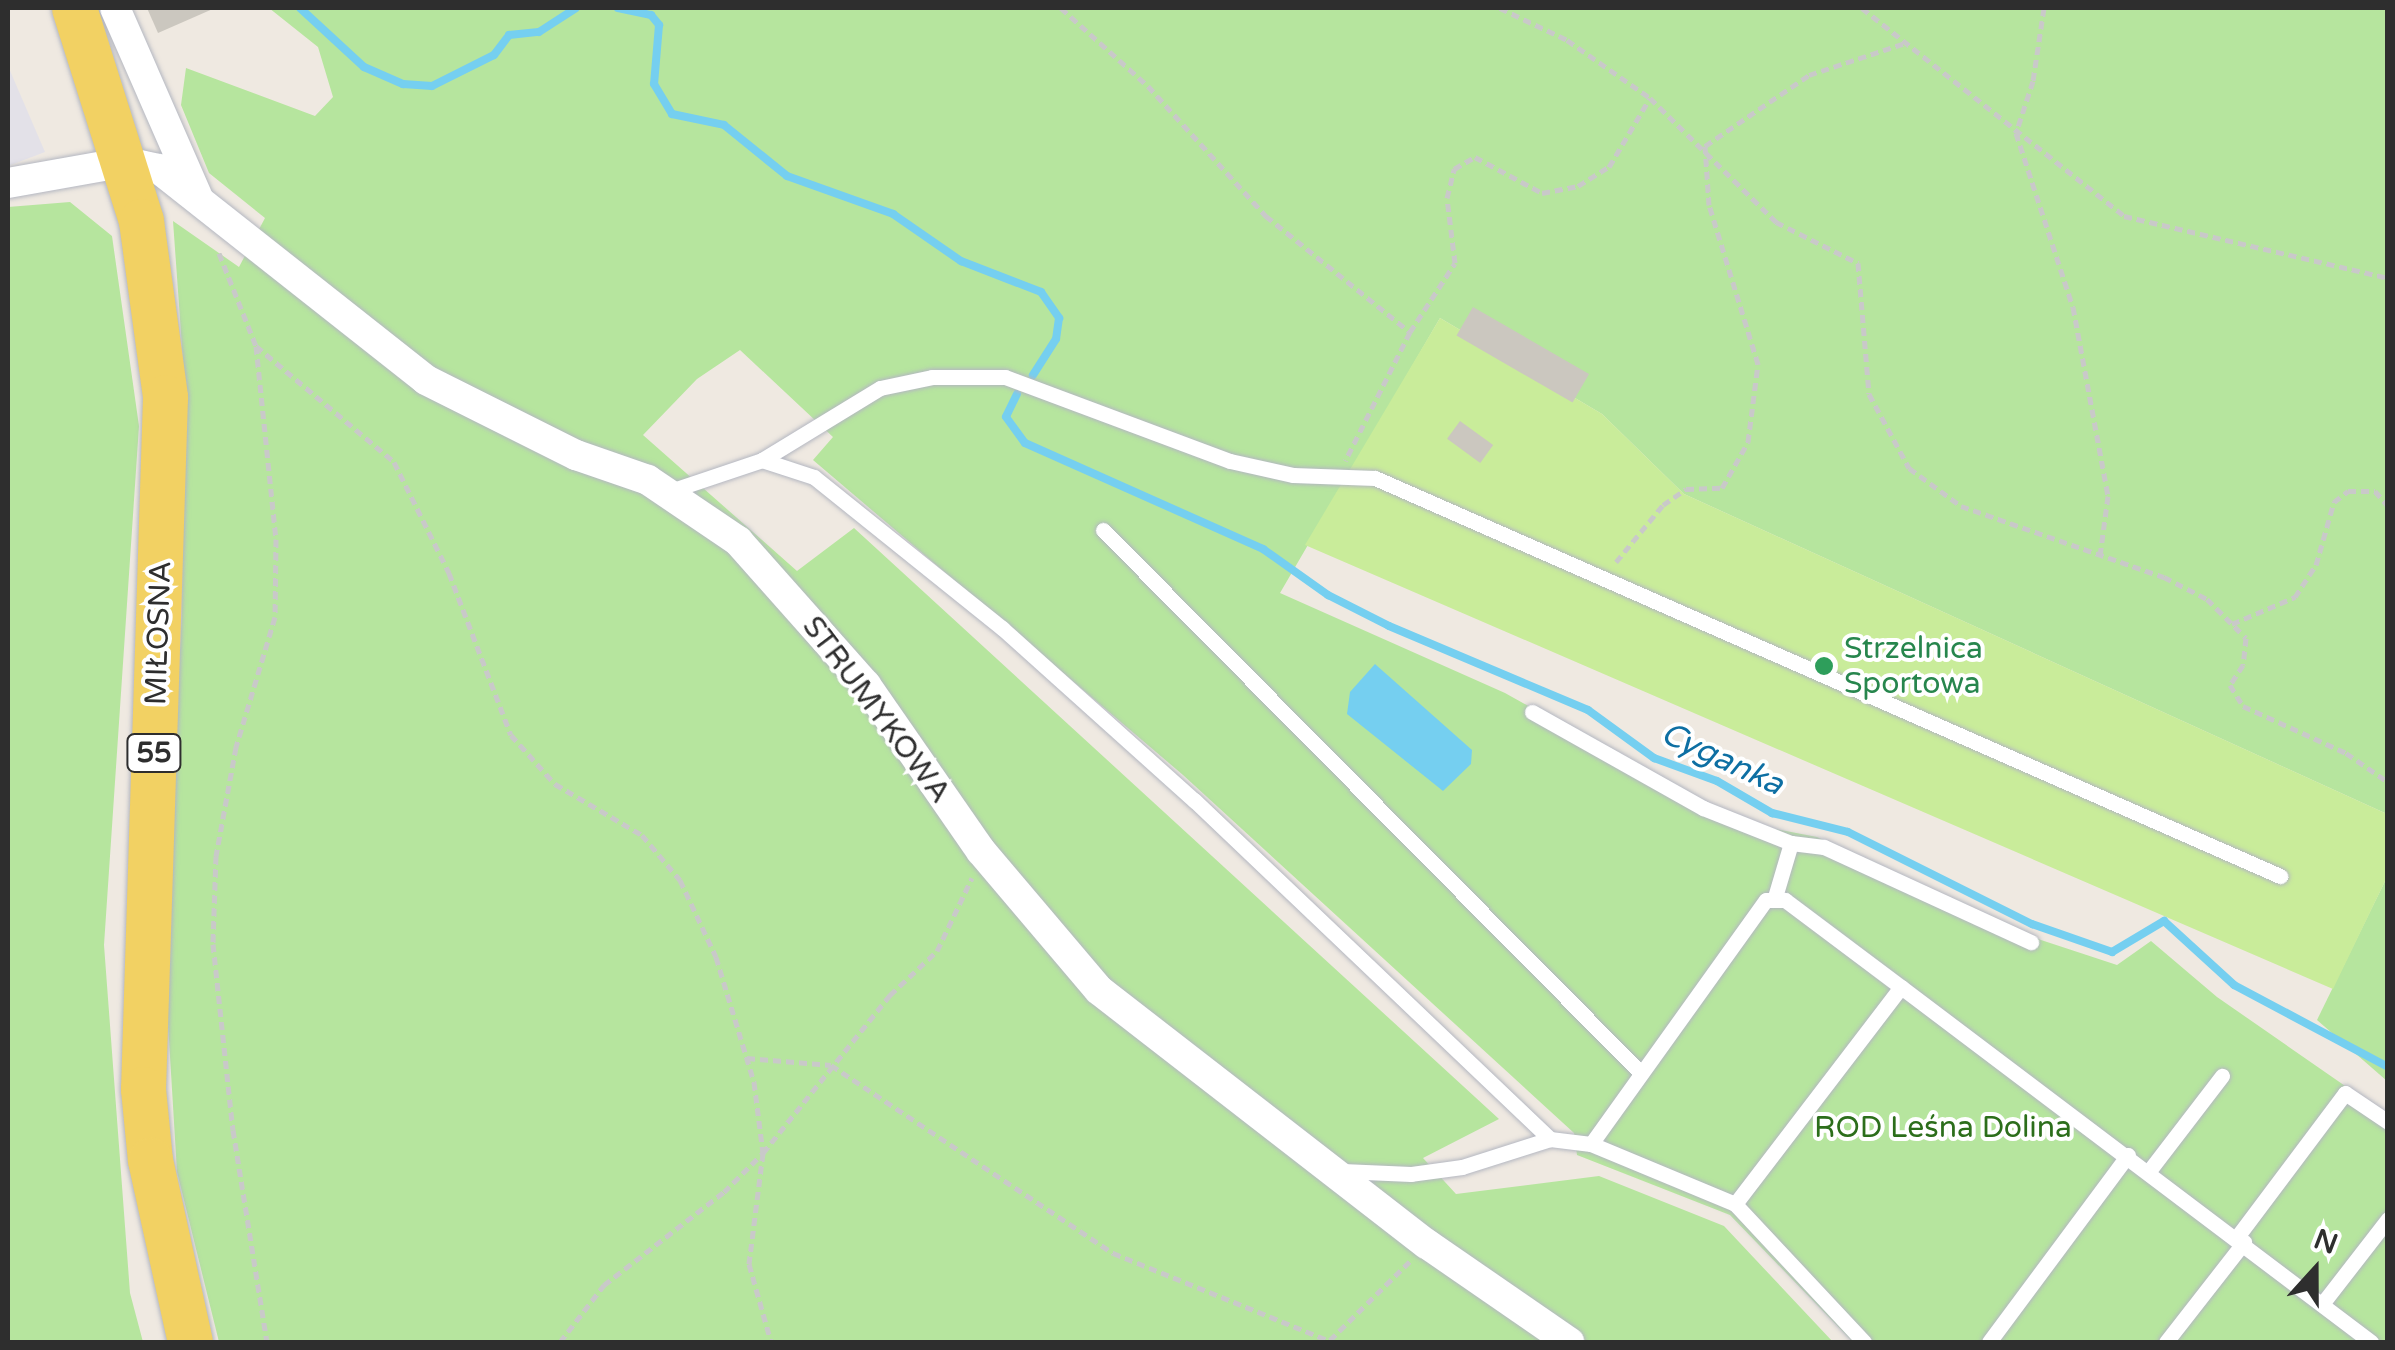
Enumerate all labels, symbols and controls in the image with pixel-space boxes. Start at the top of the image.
street label: MIŁOSNA [138,560,180,706]
street label: STRUMYKOWA [794,610,958,810]
place label: Strzelnica Sportowa [1844,631,1983,702]
marker: Strzelnica Sportowa [1813,655,1835,677]
water label: Cyganka [1655,714,1789,804]
road number: 55 [124,730,184,776]
park label: ROD Leśna Dolina [1814,1110,2072,1146]
north arrow [2265,1220,2365,1320]
text: N [2309,1222,2342,1262]

